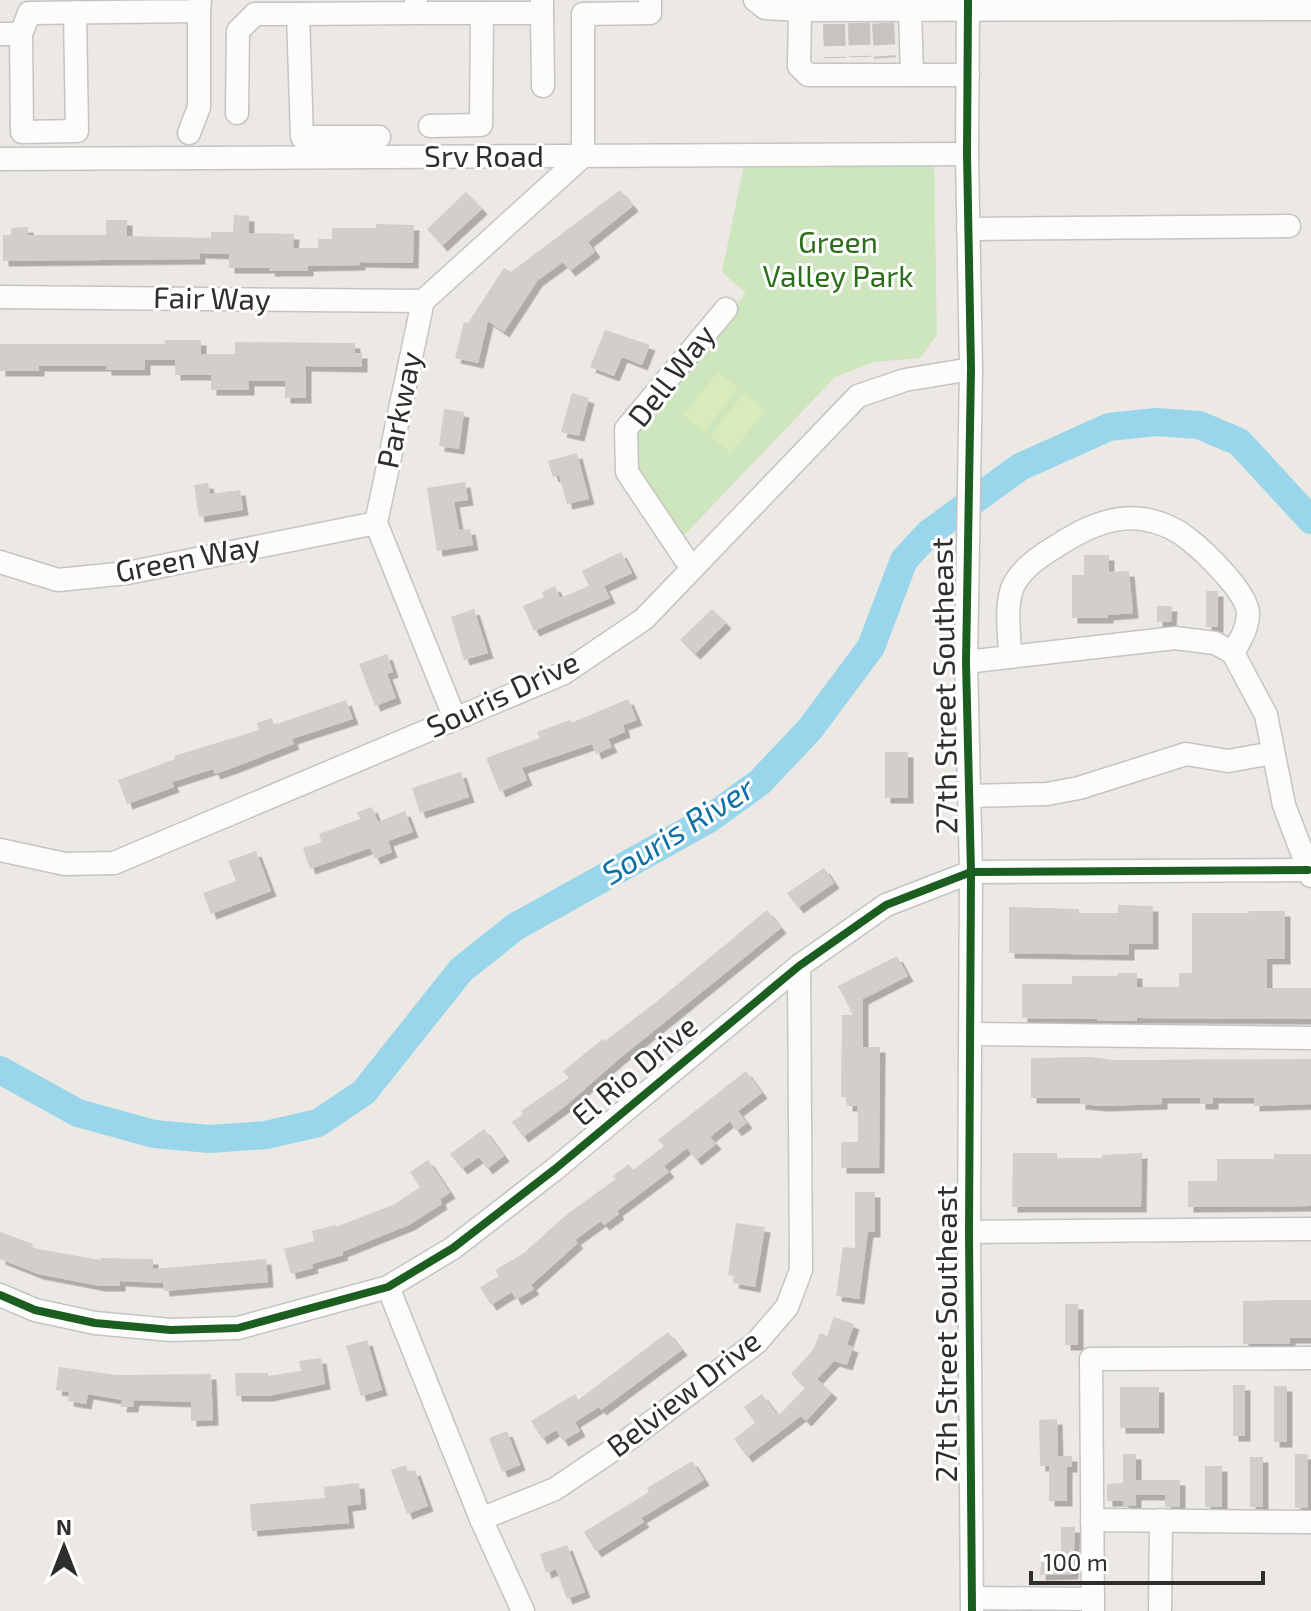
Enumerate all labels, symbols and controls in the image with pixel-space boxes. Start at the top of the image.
street label: Srv Road [424,137,544,173]
park label: Green Valley Park [763,223,914,293]
street label: Fair Way [153,278,271,316]
street label: Dell Way [619,316,722,433]
street label: Parkway [368,348,428,471]
street label: Green Way [112,525,263,589]
street label: 27th Street Southeast [922,537,964,835]
street label: Souris Drive [420,642,584,744]
water label: Souris River [594,767,761,891]
street label: El Rio Drive [564,1007,704,1132]
street label: 27th Street Southeast [927,1186,963,1482]
street label: Belview Drive [599,1321,767,1463]
north arrow [24,1507,104,1587]
text: N [56,1513,72,1539]
scale bar [1031,1535,1263,1585]
text: 100 m [1043,1547,1108,1576]

